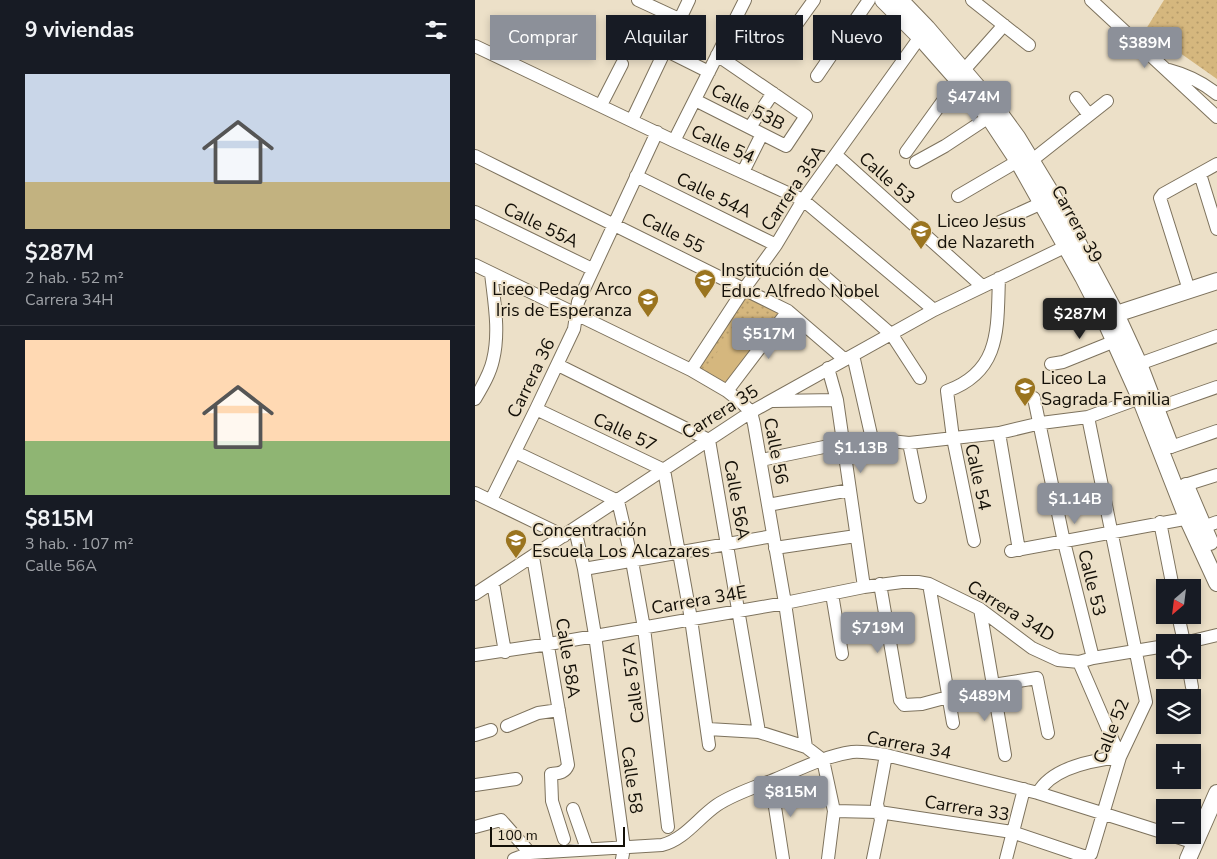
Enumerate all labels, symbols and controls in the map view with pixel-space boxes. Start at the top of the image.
chip: Comprar [490,15,596,60]
chip: Alquilar [606,15,706,60]
chip: Filtros [716,15,803,60]
chip: Nuevo [813,15,901,60]
text: 9 viviendas [25,16,134,44]
icon: filters [422,16,450,44]
pin: $389M [1110,27,1180,69]
text: $389M [1119,32,1171,54]
street label: Calle 53B [707,78,789,136]
pin: $474M [939,80,1009,123]
text: $474M [948,86,1000,108]
icon: home [193,107,283,197]
street label: Calle 54 [687,119,759,169]
street label: Carrera 35A [755,140,831,236]
street label: Calle 53 [854,146,920,210]
street label: Calle 54A [672,166,756,224]
street label: Carrera 39 [1046,181,1108,267]
street label: Calle 55A [499,196,583,254]
street label: Calle 55 [637,207,709,259]
place label: Liceo Jesus de Nazareth [937,209,1035,254]
school or university icon: Liceo Jesus de Nazareth [909,219,933,250]
text: $287M [25,239,94,267]
place label: Institución de Educ Alfredo Nobel [721,258,880,303]
text: 2 hab. · 52 m² [25,267,124,289]
school or university icon: Institución de Educ Alfredo Nobel [693,268,717,299]
place label: Liceo Pedag Arco Iris de Esperanza [492,277,632,322]
school or university icon: Liceo Pedag Arco Iris de Esperanza [636,287,660,318]
text: Carrera 34H [25,289,113,311]
pin: $287M [1045,298,1115,340]
text: $287M [1054,303,1106,325]
pin: $517M [734,318,804,360]
text: $517M [743,323,795,345]
street label: Carrera 36 [501,334,561,422]
place label: Liceo La Sagrada Familia [1041,366,1170,411]
icon: home [193,372,283,462]
school or university icon: Liceo La Sagrada Familia [1013,376,1037,407]
street label: Carrera 35 [677,379,763,445]
street label: Calle 57 [589,407,661,457]
street label: Calle 56 [758,415,794,487]
pin: $1.13B [820,432,902,474]
text: $1.13B [834,437,888,459]
street label: Calle 54 [959,441,997,513]
street label: Calle 56A [718,458,756,542]
pin: $1.14B [1034,482,1116,525]
text: $1.14B [1048,488,1102,510]
text: $815M [25,505,94,533]
place label: Concentración Escuela Los Alcazares [532,518,710,563]
school or university icon: Concentración Escuela Los Alcazares [504,528,528,559]
text: 3 hab. · 107 m² [25,533,133,555]
street label: Calle 53 [1072,547,1112,619]
text: Calle 56A [25,555,97,577]
street label: Carrera 34D [963,575,1059,647]
north arrow [1156,579,1201,624]
map controls [1156,579,1201,844]
street label: Carrera 34E [649,580,749,620]
pin: $719M [843,612,913,654]
street label: Calle 58A [550,616,586,700]
text: $719M [852,617,904,639]
button: locate [1156,634,1201,679]
street label: Calle 57A [616,641,650,725]
pin: $489M [950,680,1020,722]
text: $489M [959,685,1011,707]
button: layers [1156,689,1201,734]
street label: Calle 52 [1087,695,1135,767]
street label: Carrera 34 [865,725,954,765]
button: + [1156,744,1201,789]
street label: Calle 58 [615,745,649,815]
pin: $815M [756,776,826,818]
text: $815M [765,781,817,803]
street label: Carrera 33 [923,789,1011,827]
button: − [1156,799,1201,844]
scale bar [490,824,625,847]
text: 100 m [497,826,538,845]

